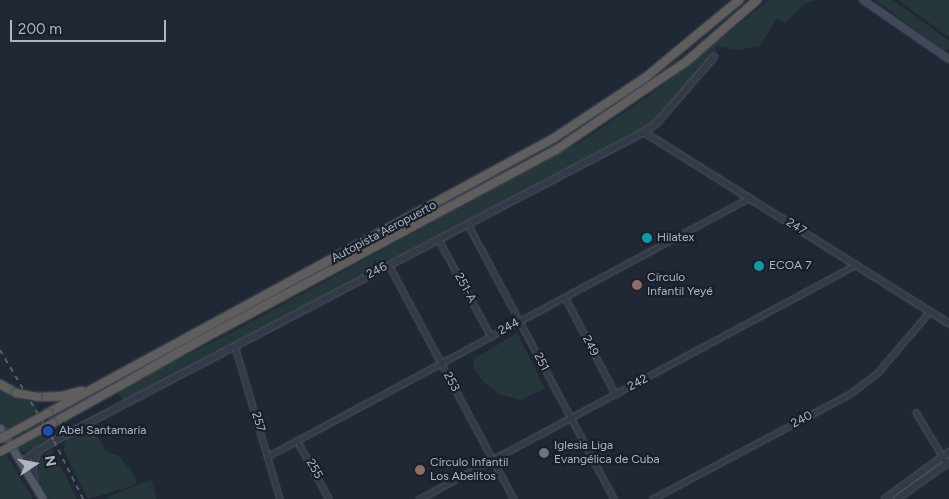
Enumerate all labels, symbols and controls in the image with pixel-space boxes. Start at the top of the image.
scale bar [12,10,169,42]
text: 200 m [18,20,62,38]
street label: Autopista Aeropuerto [329,198,439,266]
street label: 247 [783,215,809,239]
place label: Hilatex [657,231,694,245]
marker: Hilatex [641,232,653,244]
place label: ECOA 7 [769,259,812,273]
street label: 246 [364,260,390,282]
marker: ECOA 7 [753,260,765,272]
street label: 251-A [451,271,479,305]
place label: Círculo Infantil Yeyé [647,271,713,299]
marker: Círculo Infantil Yeyé [631,279,643,291]
street label: 244 [496,316,522,338]
street label: 249 [579,333,601,359]
street label: 251 [530,350,552,374]
street label: 253 [440,370,462,394]
street label: 242 [625,372,651,394]
street label: 240 [789,409,815,431]
street label: 257 [248,410,268,434]
marker: Abel Santamaría [41,424,55,438]
place label: Abel Santamaría [59,424,146,438]
north arrow [10,439,60,489]
place label: Iglesia Liga Evangélica de Cuba [554,439,660,467]
marker: Iglesia Liga Evangélica de Cuba [538,447,550,459]
text: N [41,454,60,468]
place label: Círculo Infantil Los Abelitos [430,456,508,484]
street label: 255 [303,457,325,481]
marker: Círculo Infantil Los Abelitos [414,464,426,476]

